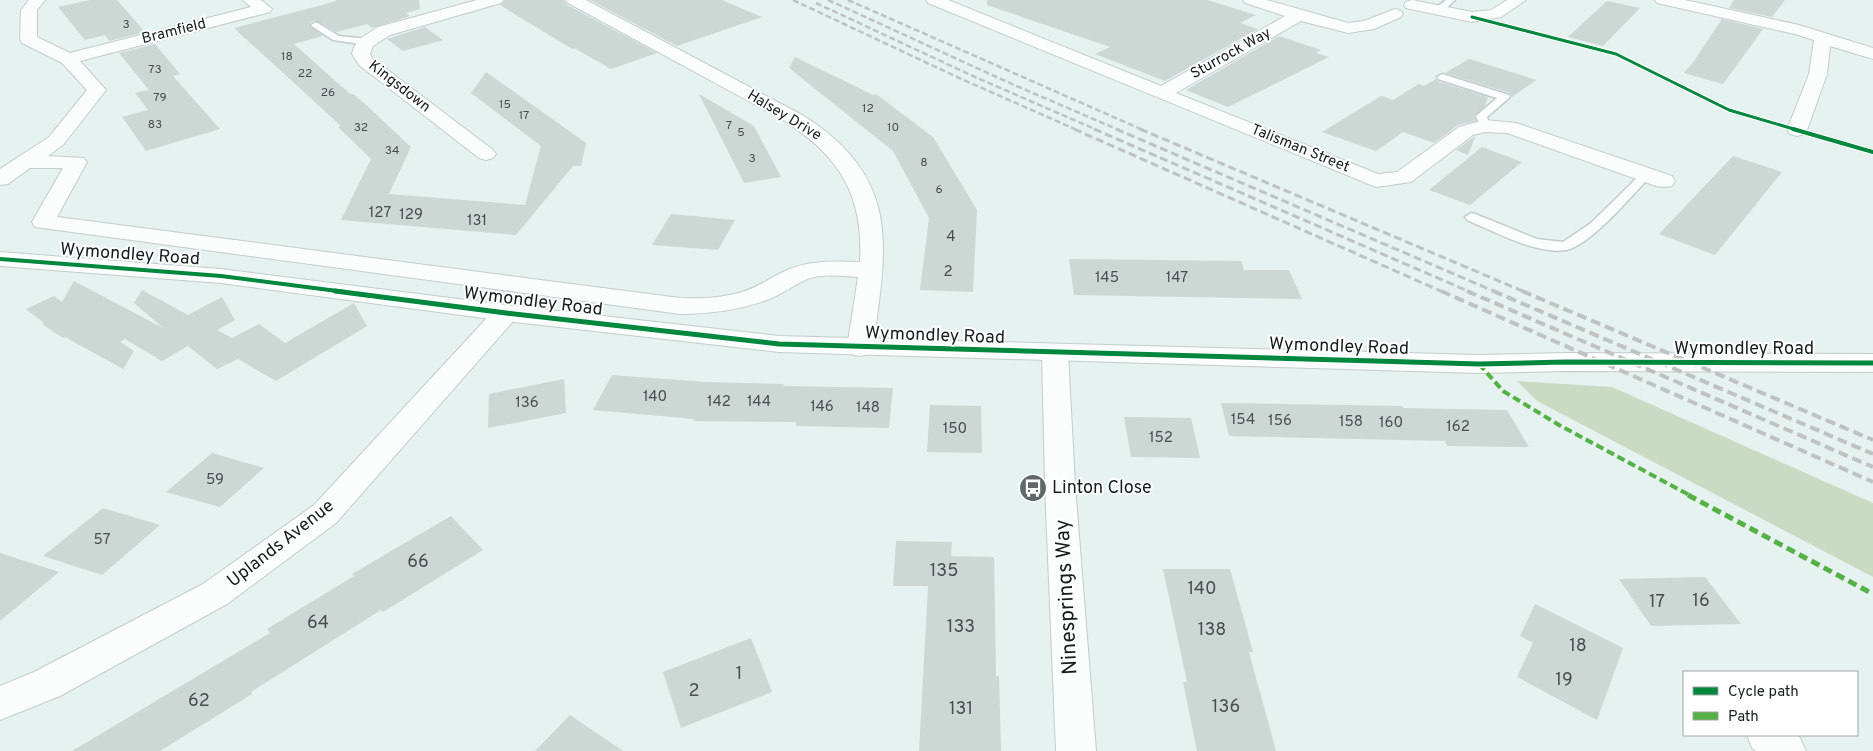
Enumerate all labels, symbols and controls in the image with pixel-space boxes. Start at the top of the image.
street label: Bramfield [140,15,208,49]
house number: 3 [122,17,130,33]
street label: Sturrock Way [1187,24,1275,84]
house number: 18 [281,49,293,65]
street label: Kingsdown [364,57,434,117]
house number: 73 [148,62,162,78]
house number: 22 [298,66,312,82]
house number: 26 [321,85,335,101]
street label: Halsey Drive [743,86,825,146]
house number: 79 [153,90,167,106]
house number: 15 [499,97,511,113]
house number: 12 [862,101,874,117]
house number: 17 [519,108,529,124]
house number: 83 [148,117,162,133]
house number: 7 [726,118,732,134]
house number: 32 [354,120,368,136]
house number: 10 [887,120,899,136]
street label: Talisman Street [1248,121,1352,177]
house number: 5 [737,125,745,141]
house number: 34 [385,143,399,159]
house number: 3 [748,151,756,167]
house number: 8 [920,155,928,171]
house number: 6 [935,182,943,198]
house number: 127 [369,204,391,223]
house number: 129 [399,206,423,225]
house number: 131 [467,212,487,231]
house number: 4 [946,228,956,247]
street label: Wymondley Road [59,239,201,271]
house number: 2 [943,263,953,282]
house number: 145 [1095,269,1119,288]
house number: 147 [1166,269,1188,288]
street label: Wymondley Road [462,282,604,322]
street label: Wymondley Road [865,322,1005,350]
street label: Wymondley Road [1269,333,1409,361]
street label: Wymondley Road [1674,338,1814,361]
house number: 140 [643,388,667,407]
house number: 142 [707,393,731,412]
house number: 144 [747,393,771,412]
house number: 136 [515,394,539,413]
house number: 146 [810,398,834,417]
house number: 148 [856,399,880,418]
house number: 154 [1231,411,1255,430]
house number: 156 [1268,412,1292,431]
house number: 158 [1339,413,1363,432]
house number: 160 [1379,414,1403,433]
house number: 162 [1446,418,1470,437]
house number: 150 [943,420,967,439]
house number: 152 [1149,429,1173,448]
house number: 59 [206,471,224,490]
bus stop icon: Linton Close [1018,473,1048,503]
place label: Linton Close [1052,477,1152,500]
street label: Uplands Avenue [223,495,339,593]
street label: Ninesprings Way [1049,518,1085,676]
house number: 57 [94,531,111,550]
house number: 66 [407,551,429,574]
house number: 135 [930,560,958,583]
house number: 140 [1187,578,1217,601]
house number: 16 [1692,590,1710,613]
house number: 17 [1649,591,1665,614]
house number: 64 [307,612,329,635]
house number: 133 [947,616,975,639]
house number: 138 [1198,619,1226,642]
house number: 18 [1569,635,1587,658]
house number: 1 [736,663,742,686]
house number: 19 [1555,669,1573,692]
legend [1683,671,1858,736]
house number: 2 [688,680,700,703]
text: Cycle path [1728,683,1799,702]
house number: 62 [188,690,210,713]
house number: 136 [1212,696,1240,719]
house number: 131 [949,698,973,721]
text: Path [1728,708,1759,727]

